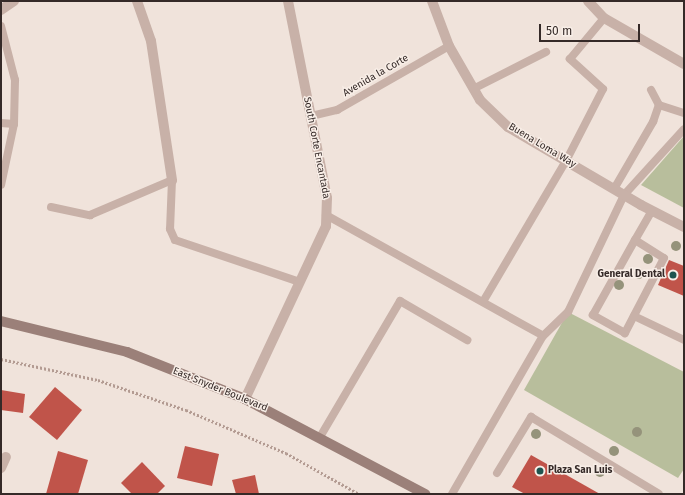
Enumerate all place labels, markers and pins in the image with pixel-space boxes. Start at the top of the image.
place label: General Dental [597,269,665,281]
marker: General Dental [668,270,678,280]
place label: Plaza San Luis [548,465,612,477]
marker: Plaza San Luis [535,466,545,476]

